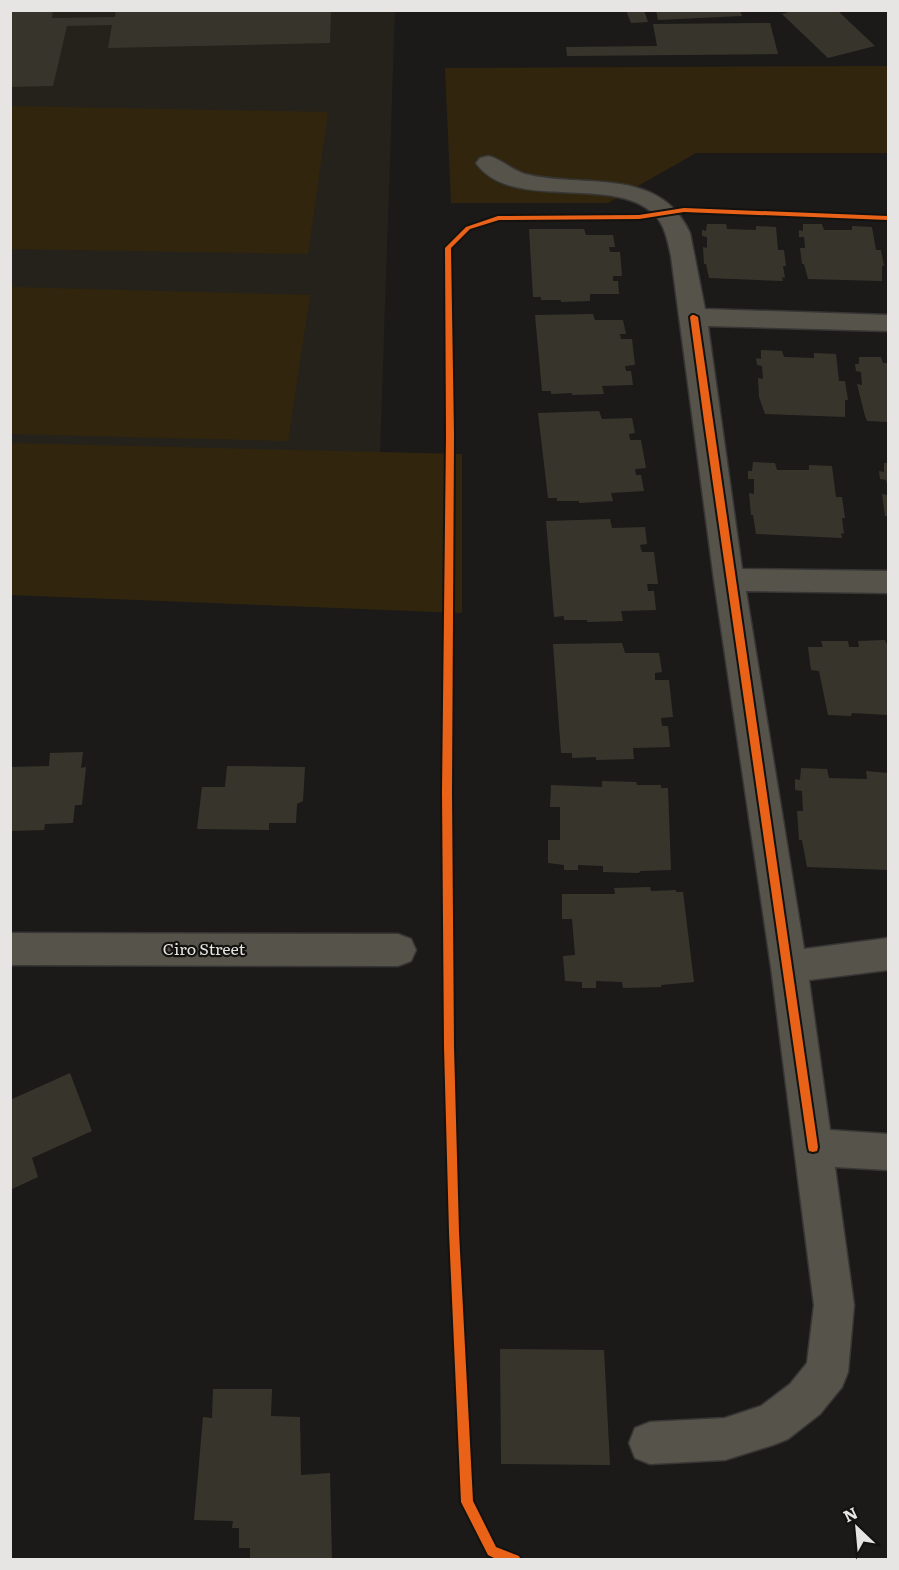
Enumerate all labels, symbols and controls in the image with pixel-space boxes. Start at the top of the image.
street label: Ciro Street [163,936,246,960]
north arrow [827,1498,887,1558]
text: N [839,1500,861,1527]

